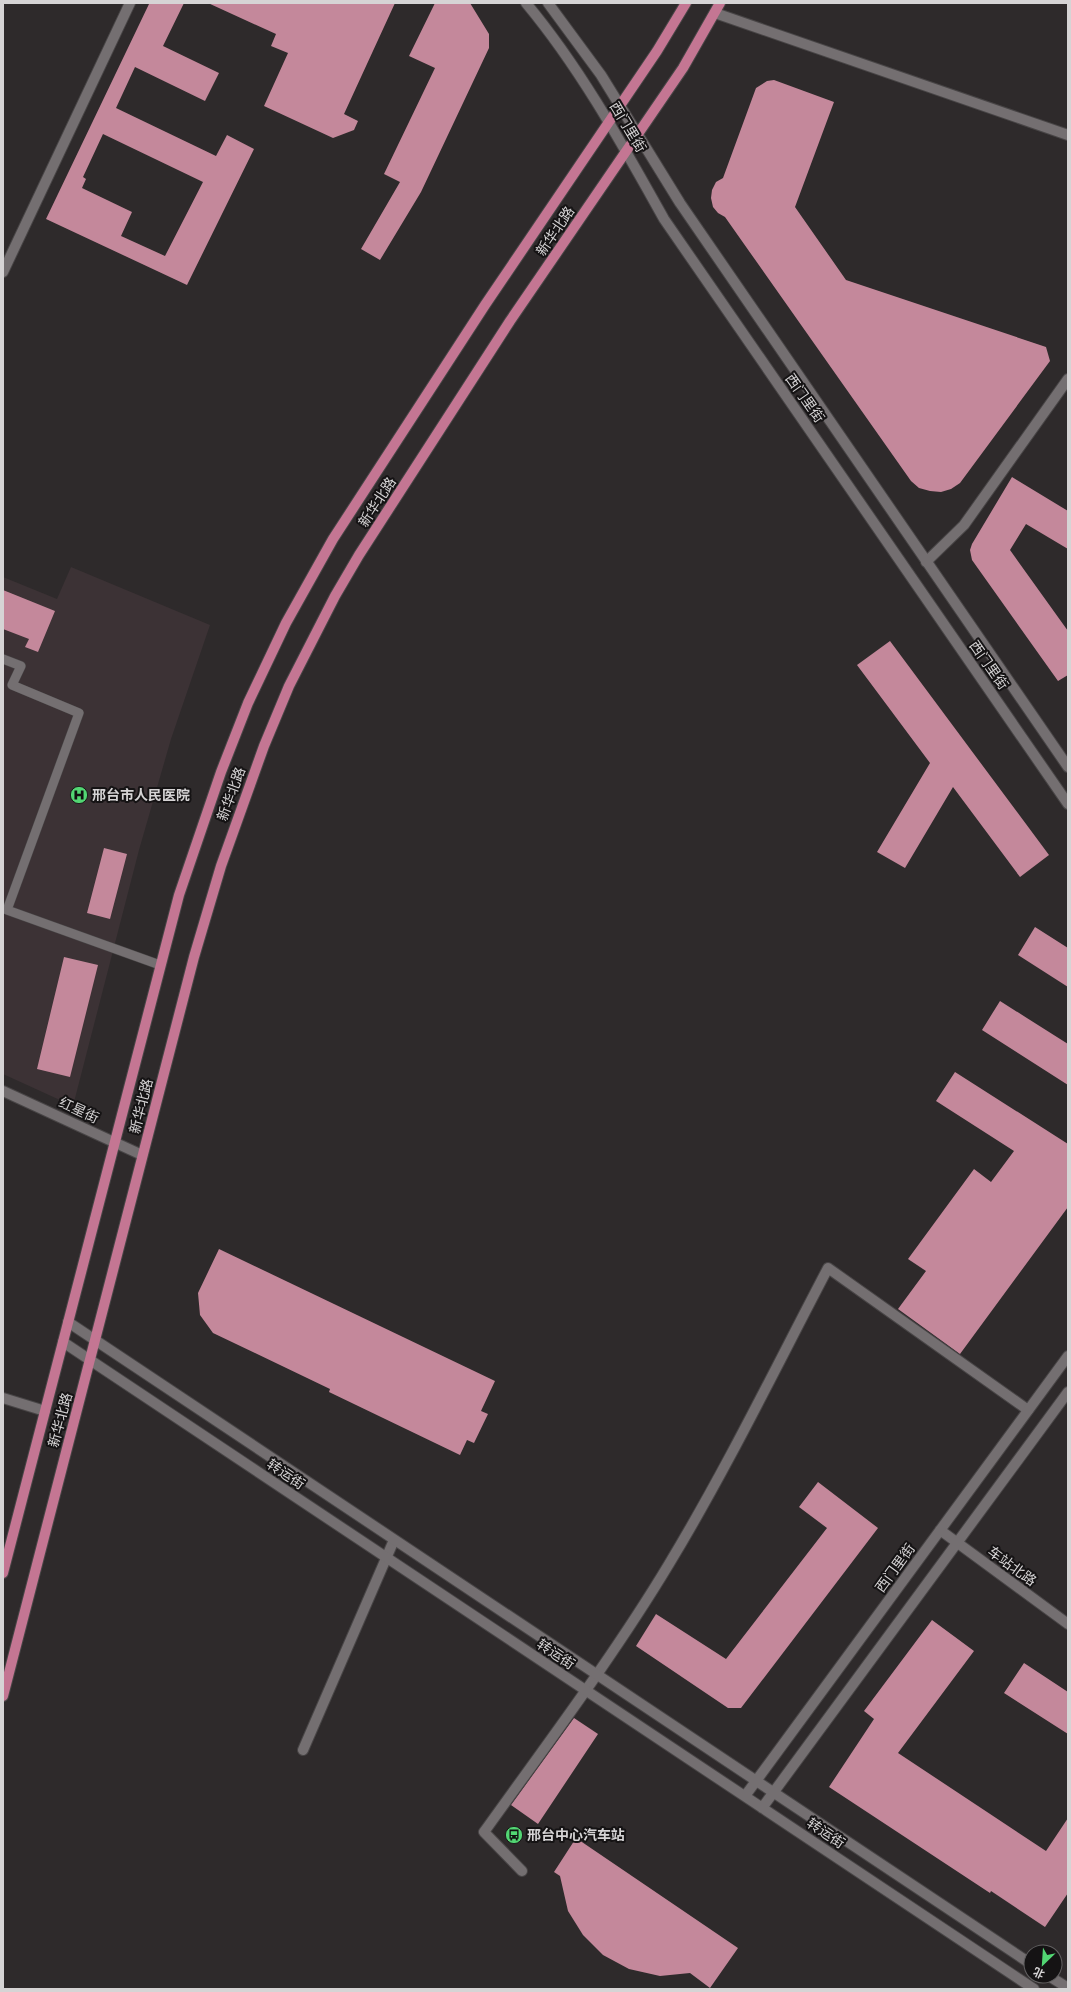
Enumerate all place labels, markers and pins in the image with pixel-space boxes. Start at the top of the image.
hospital icon: 邢台市人民医院 [69,785,89,805]
place label: 邢台市人民医院 [92,787,190,803]
bus stop icon: 邢台中心汽车站 [504,1825,524,1845]
place label: 邢台中心汽车站 [527,1827,625,1843]

